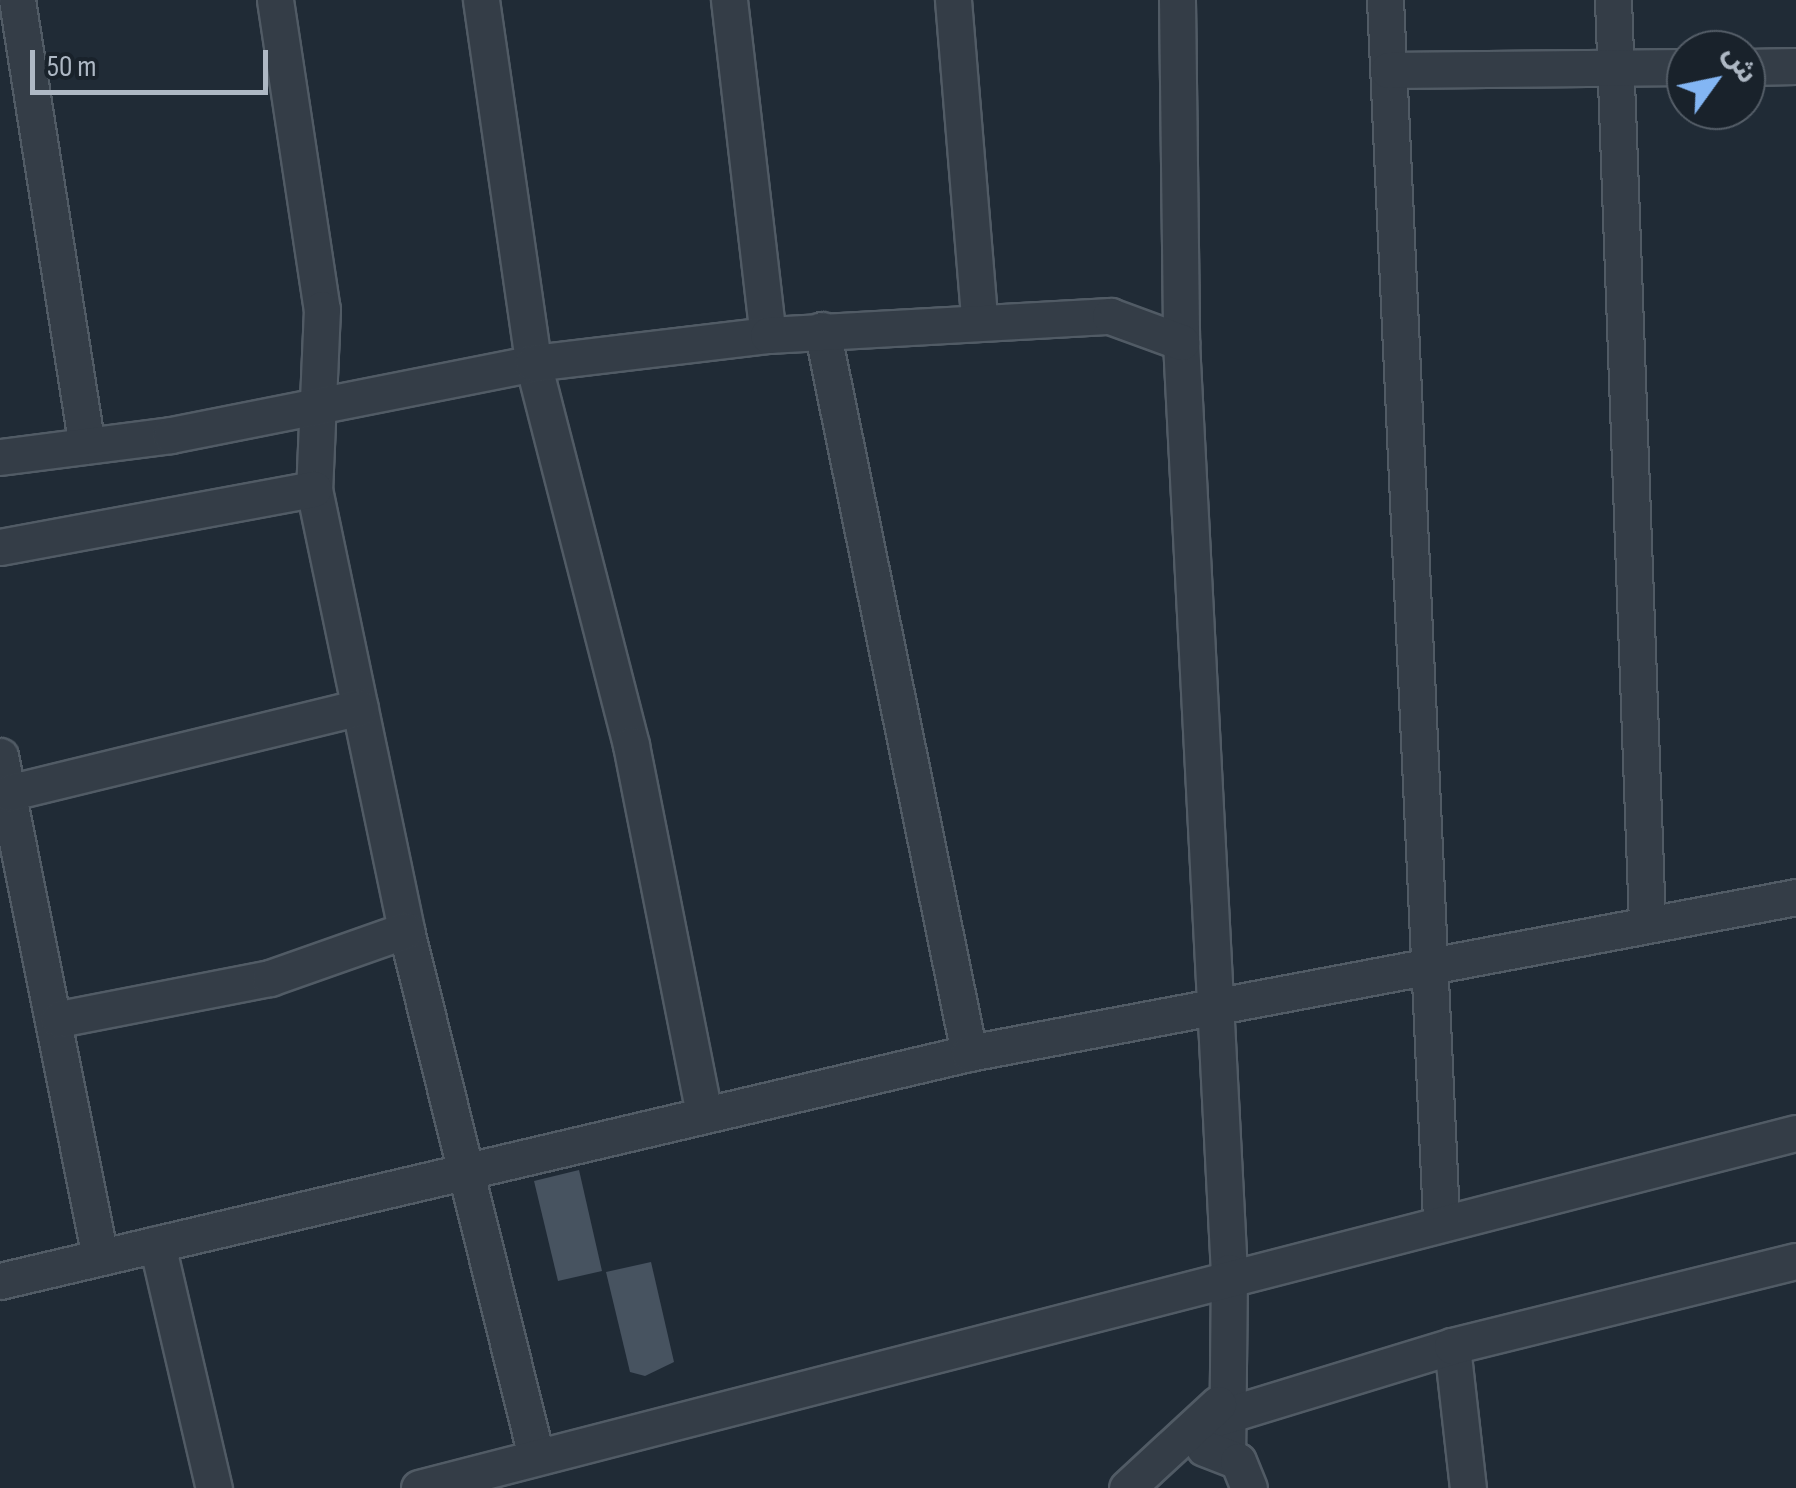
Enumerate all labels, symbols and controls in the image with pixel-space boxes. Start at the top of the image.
scale bar [35,30,272,92]
north arrow [1666,30,1766,130]
text: ش [1716,39,1764,90]
text: 50 m [47,49,96,85]

